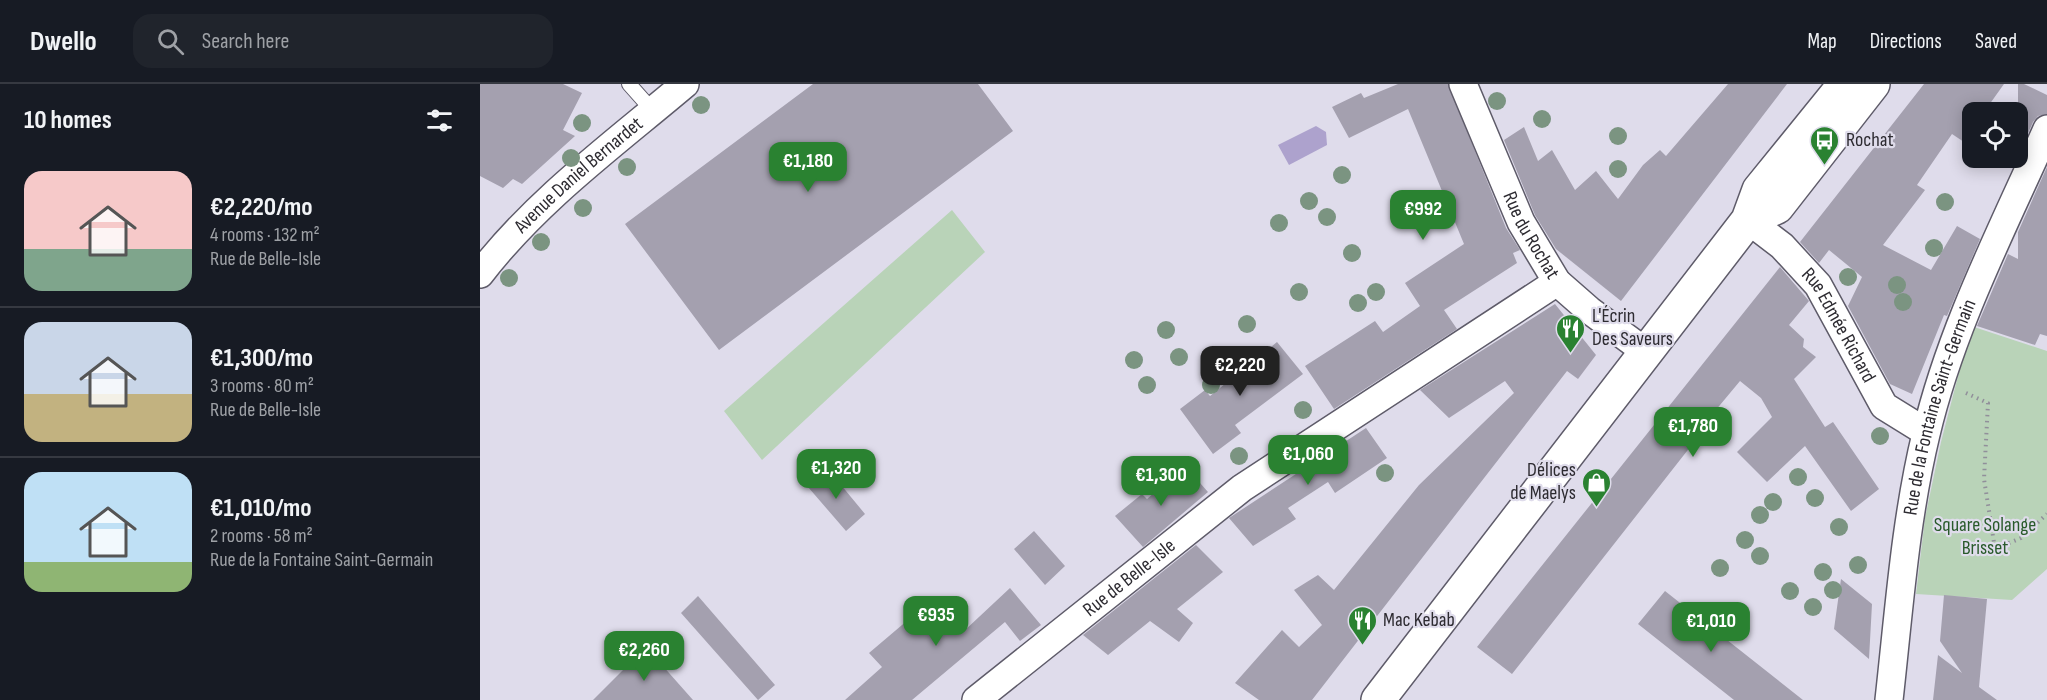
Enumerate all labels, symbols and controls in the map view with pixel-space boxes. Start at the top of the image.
search box [133,14,553,68]
text: Dwello [30,25,97,58]
icon: search [154,25,187,58]
text: Search here [202,28,289,55]
text: Map [1807,29,1837,54]
text: Directions [1870,29,1942,54]
text: Saved [1975,29,2017,54]
map controls [1962,102,2028,168]
button: locate [1962,102,2028,168]
icon: filters [423,104,456,137]
text: 10 homes [24,105,112,136]
street label: Avenue Daniel Bernardet [509,112,648,239]
bus stop icon: Rochat [1809,124,1841,166]
place label: Rochat [1846,128,1894,152]
pin: €1,180 [759,142,857,193]
text: €1,180 [783,149,833,173]
street label: Rue du Rochat [1498,188,1564,284]
pin: €992 [1387,190,1459,241]
text: €2,220/mo [210,192,313,223]
icon: home [72,195,144,267]
text: €992 [1404,197,1442,221]
text: 4 rooms · 132 m² [210,223,320,247]
text: Rue de Belle-Isle [210,247,321,271]
street label: Rue Edmée Richard [1796,263,1881,387]
street label: Rue de la Fontaine Saint-Germain [1898,296,1981,517]
place label: L'Écrin Des Saveurs [1592,304,1673,351]
restaurant icon: L'Écrin Des Saveurs [1555,312,1587,354]
text: €1,300/mo [210,343,313,374]
icon: home [72,346,144,418]
pin: €2,220 [1191,346,1289,397]
text: €2,220 [1215,353,1265,377]
text: 3 rooms · 80 m² [210,374,314,398]
text: Rue de Belle-Isle [210,398,321,422]
pin: €1,780 [1644,407,1742,458]
text: €1,780 [1668,414,1718,438]
pin: €1,060 [1259,435,1357,486]
text: €1,060 [1282,442,1334,466]
pin: €1,320 [787,449,885,500]
text: €1,320 [811,456,861,480]
pin: €1,300 [1112,456,1210,507]
place label: Délices de Maelys [1510,458,1576,505]
text: €1,300 [1135,463,1187,487]
shop icon: Délices de Maelys [1581,466,1613,508]
text: €1,010/mo [210,493,312,524]
icon: home [72,496,144,568]
park label: Square Solange Brisset [1934,513,2036,560]
text: 2 rooms · 58 m² [210,524,313,548]
street label: Rue de Belle-Isle [1078,534,1180,622]
text: Rue de la Fontaine Saint-Germain [210,548,433,572]
pin: €935 [900,596,972,647]
pin: €1,010 [1662,602,1760,653]
text: €935 [917,603,955,627]
restaurant icon: Mac Kebab [1346,604,1378,646]
place label: Mac Kebab [1383,608,1455,632]
text: €1,010 [1686,609,1736,633]
pin: €2,260 [595,631,693,682]
text: €2,260 [618,638,670,662]

